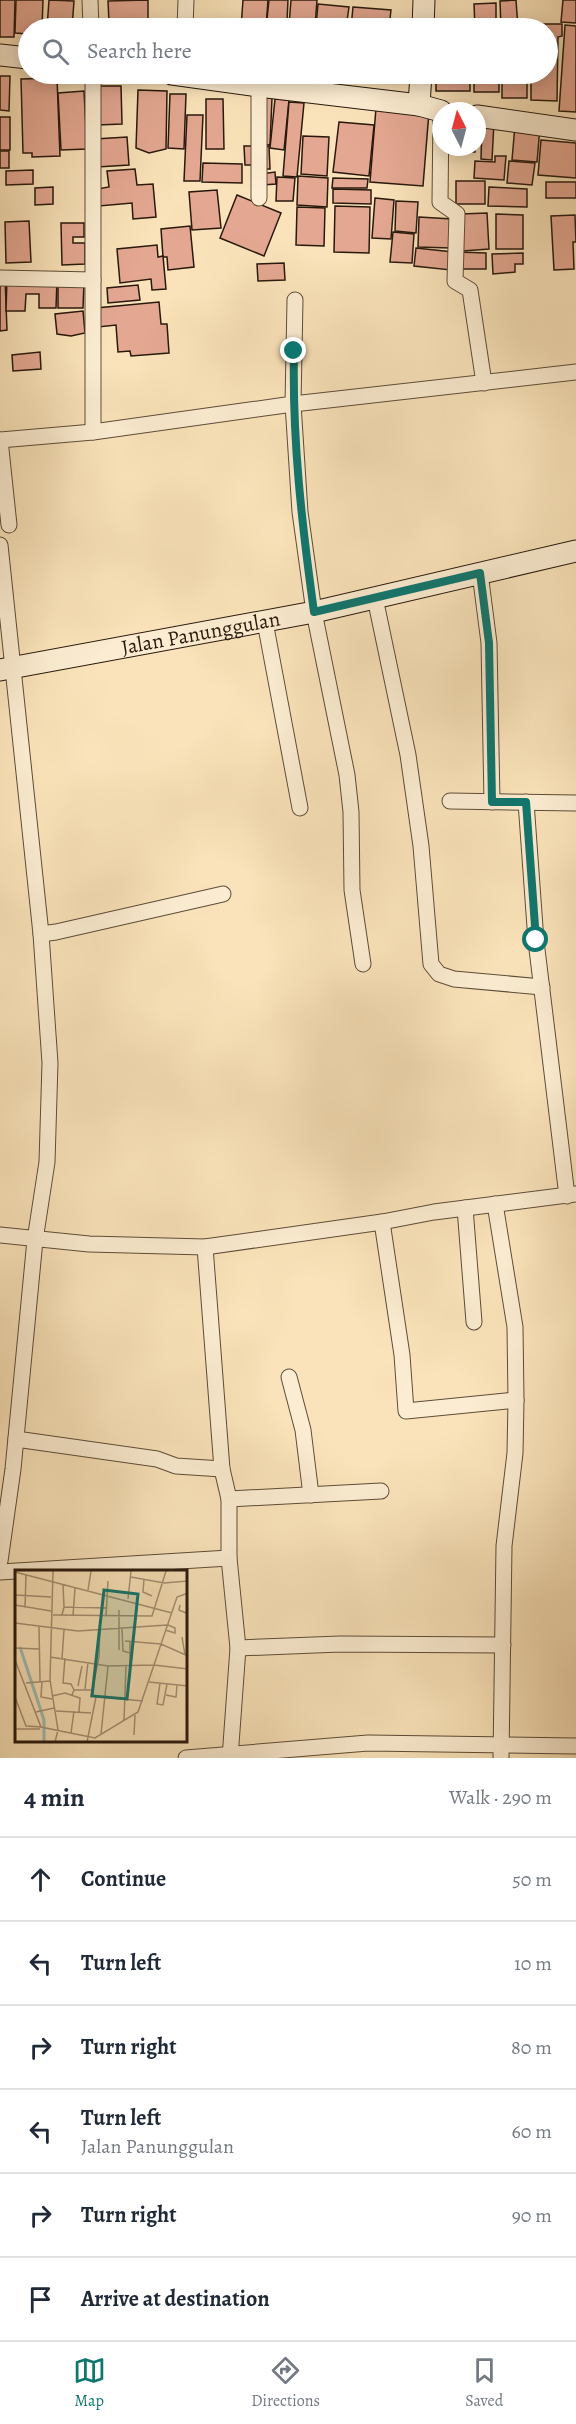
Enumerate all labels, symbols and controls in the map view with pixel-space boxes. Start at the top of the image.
search box [18,18,558,84]
icon: search [39,35,72,68]
text: Search here [87,36,192,66]
north arrow [432,102,486,156]
route end [280,337,306,363]
street label: Jalan Panunggulan [119,605,282,661]
route start [522,926,548,952]
inset map [15,1570,188,1743]
text: 4 min [24,1780,85,1815]
text: Walk · 290 m [449,1784,552,1811]
icon: ahead [24,1863,57,1896]
text: Continue [81,1864,166,1894]
text: 50 m [512,1866,552,1893]
icon: left [24,1947,57,1980]
text: Turn left [81,1948,161,1978]
text: 10 m [514,1950,552,1977]
icon: right [24,2031,57,2064]
text: Turn right [81,2032,177,2062]
text: 80 m [511,2034,552,2061]
text: Turn left [81,2103,161,2133]
icon: left [24,2115,57,2148]
text: 60 m [512,2118,552,2145]
text: Jalan Panunggulan [81,2133,234,2160]
icon: right [24,2199,57,2232]
text: Turn right [81,2200,177,2230]
text: 90 m [512,2202,552,2229]
icon: arrive [24,2283,57,2316]
text: Arrive at destination [81,2284,270,2314]
tab: Map [73,2354,106,2412]
tab: Directions [251,2354,320,2412]
tab: Saved [465,2354,503,2412]

